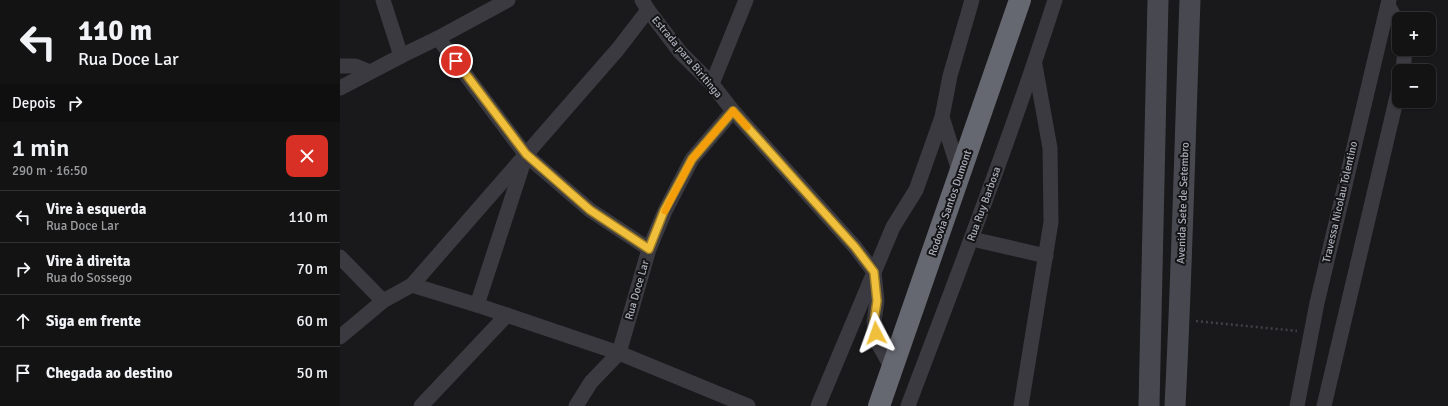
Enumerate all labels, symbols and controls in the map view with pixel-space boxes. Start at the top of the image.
map controls [1392,12,1436,108]
button: + [1392,12,1436,56]
street label: Estrada para Biritinga [649,13,725,101]
text: 110 m [78,14,152,48]
icon: left [12,16,64,68]
pin [439,44,473,78]
text: Rua Doce Lar [78,48,179,70]
icon: arrive [445,50,467,72]
button: − [1392,64,1436,108]
icon: right [64,92,86,114]
text: Depois [12,94,56,112]
text: 1 min [12,133,69,163]
button: close [286,135,328,177]
street label: Travessa Nicolau Tolentino [1320,140,1360,264]
street label: Avenida Sete de Setembro [1174,142,1192,264]
street label: Rodovia Santos Dumont [926,148,974,258]
text: 290 m · 16:50 [12,163,88,179]
street label: Rua Ruy Barbosa [964,164,1004,243]
text: Vire à esquerda [46,200,146,218]
icon: left [12,206,34,228]
text: 110 m [288,208,328,226]
text: Rua Doce Lar [46,218,119,234]
text: Vire à direita [46,252,130,270]
icon: right [12,258,34,280]
street label: Rua Doce Lar [622,259,652,321]
text: 70 m [297,260,328,278]
text: Rua do Sossego [46,270,132,286]
icon: ahead [12,310,34,332]
text: Siga em frente [46,312,141,330]
text: 60 m [297,312,328,330]
position arrow [855,312,897,354]
icon: arrive [12,362,34,384]
text: Chegada ao destino [46,364,173,382]
text: 50 m [297,364,328,382]

